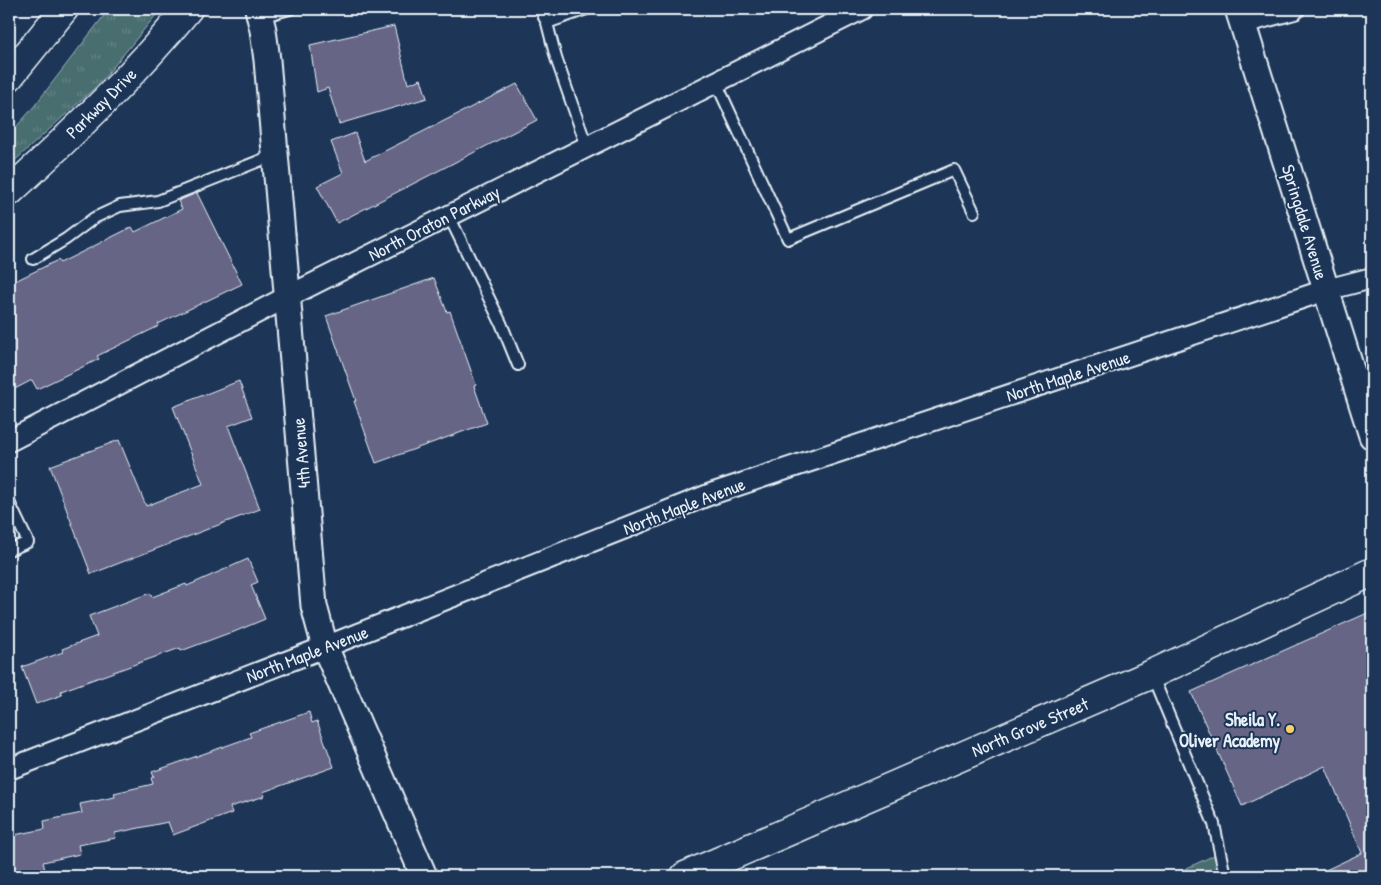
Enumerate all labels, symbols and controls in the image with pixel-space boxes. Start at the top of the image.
street label: Parkway Drive [60,62,142,144]
street label: Springdale Avenue [1276,161,1334,283]
street label: North Oraton Parkway [364,179,504,267]
street label: North Maple Avenue [1003,344,1133,408]
street label: 4th Avenue [285,417,317,489]
street label: North Maple Avenue [619,471,749,541]
street label: North Maple Avenue [242,619,372,689]
street label: North Grove Street [968,691,1093,763]
place label: Sheila Y. Oliver Academy [1179,707,1280,754]
marker: Sheila Y. Oliver Academy [1284,723,1296,735]

